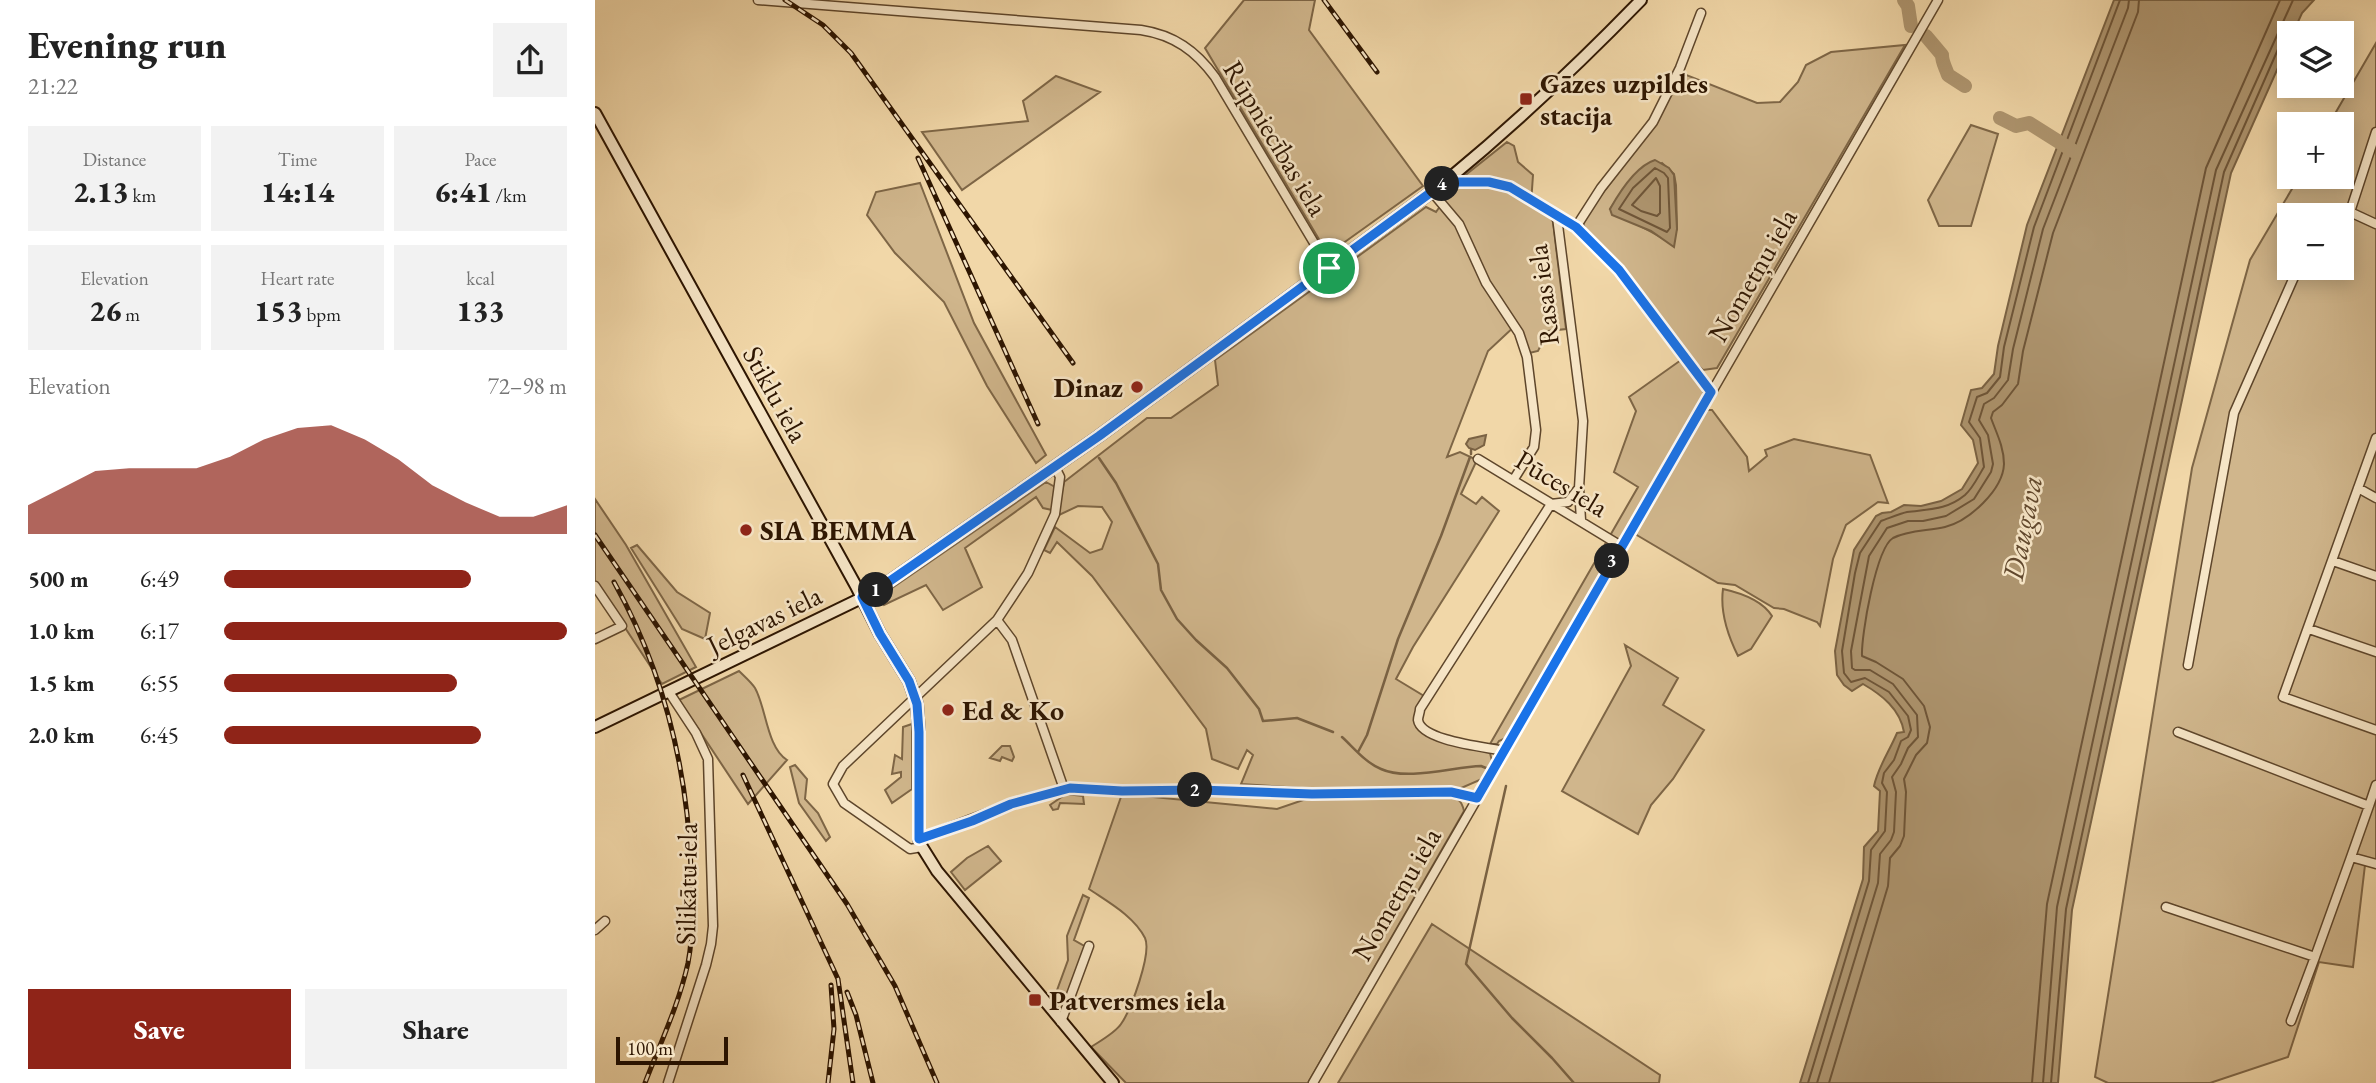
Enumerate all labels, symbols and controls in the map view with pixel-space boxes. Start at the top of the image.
text: Evening run [28,20,226,69]
map controls [2277,21,2354,280]
button: layers [2277,21,2354,98]
button: share [493,23,567,97]
street label: Rūpniecības iela [1215,54,1337,223]
place label: Gāzes uzpildes stacija [1540,65,1708,133]
text: 21:22 [28,71,78,101]
marker: Gāzes uzpildes stacija [1518,91,1534,107]
button: + [2277,112,2354,189]
text: Distance [83,147,146,172]
text: Time [278,147,317,172]
text: Pace [465,147,496,172]
pin: 4 [1425,166,1459,202]
text: 4 [1436,171,1447,196]
text: 2.13 [73,172,129,211]
text: 14:14 [261,172,334,211]
text: 6:41 [434,172,492,211]
text: km [129,183,156,208]
text: /km [492,183,527,208]
street label: Nometņu iela [1699,201,1805,348]
button: − [2277,203,2354,280]
pin [1299,238,1359,298]
street label: Rasas iela [1519,242,1567,348]
icon: arrive [1310,249,1348,287]
text: Elevation [80,266,149,291]
text: Heart rate [261,266,334,291]
text: kcal [466,266,495,291]
text: 26 [89,291,121,330]
text: 153 [254,291,303,330]
text: 133 [456,291,505,330]
text: m [121,302,140,327]
text: bpm [303,302,341,327]
street label: Stiklu iela [735,340,817,449]
place label: Dinaz [1054,369,1123,405]
text: Elevation [28,371,111,401]
text: 72–98 m [488,371,567,401]
marker: Dinaz [1129,379,1145,395]
street label: Pūces iela [1509,441,1616,525]
water label: Daugava [1993,472,2051,585]
place label: SIA BEMMA [760,512,917,548]
marker: SIA BEMMA [738,522,754,538]
pin: 3 [1595,544,1629,578]
text: 3 [1606,548,1617,573]
text: 500 m [28,564,89,594]
text: 6:49 [140,564,179,594]
pin: 1 [859,572,893,608]
street label: Jelgavas iela [699,576,828,664]
text: 1 [870,577,881,602]
text: 1.0 km [28,616,95,646]
text: 6:17 [140,616,179,646]
text: 1.5 km [28,668,95,698]
text: 6:55 [140,668,179,698]
place label: Ed & Ko [962,692,1064,728]
marker: Ed & Ko [940,702,956,718]
text: 2.0 km [28,720,95,750]
text: 6:45 [140,720,179,750]
pin: 2 [1177,772,1213,808]
text: 2 [1189,777,1200,802]
street label: Nometņu iela [1343,820,1449,967]
street label: Silikātu iela [667,822,705,946]
place label: Patversmes iela [1049,982,1226,1018]
button: Save [28,989,291,1069]
button: Share [305,989,567,1069]
marker: Patversmes iela [1027,992,1043,1008]
scale bar [616,1034,728,1066]
text: 100 m [627,1036,673,1061]

